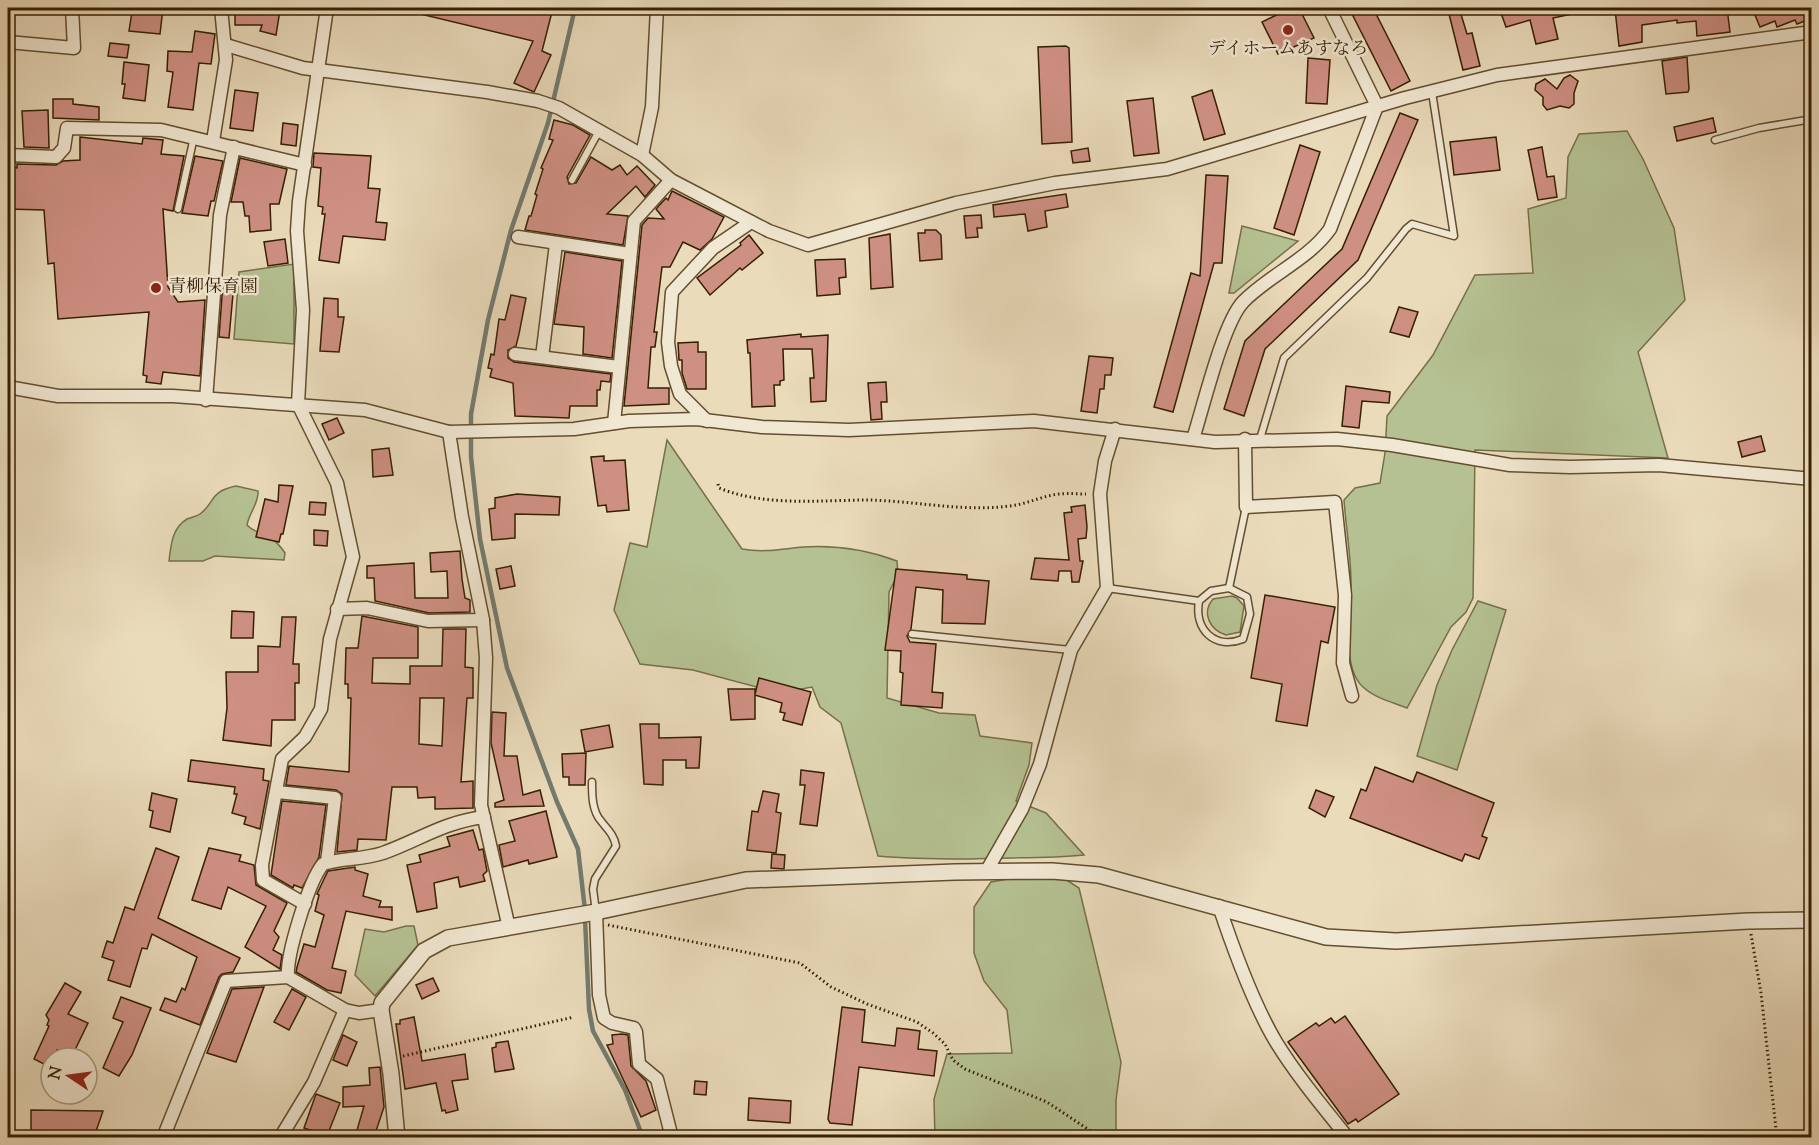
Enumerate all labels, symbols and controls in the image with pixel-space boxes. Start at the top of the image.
marker: デイホームあすなろ [1281,23,1295,37]
place label: デイホームあすなろ [1208,37,1368,63]
place label: 青柳保育園 [168,275,258,301]
marker: 青柳保育園 [149,281,163,295]
north arrow [39,1046,99,1106]
text: N [44,1064,70,1082]

